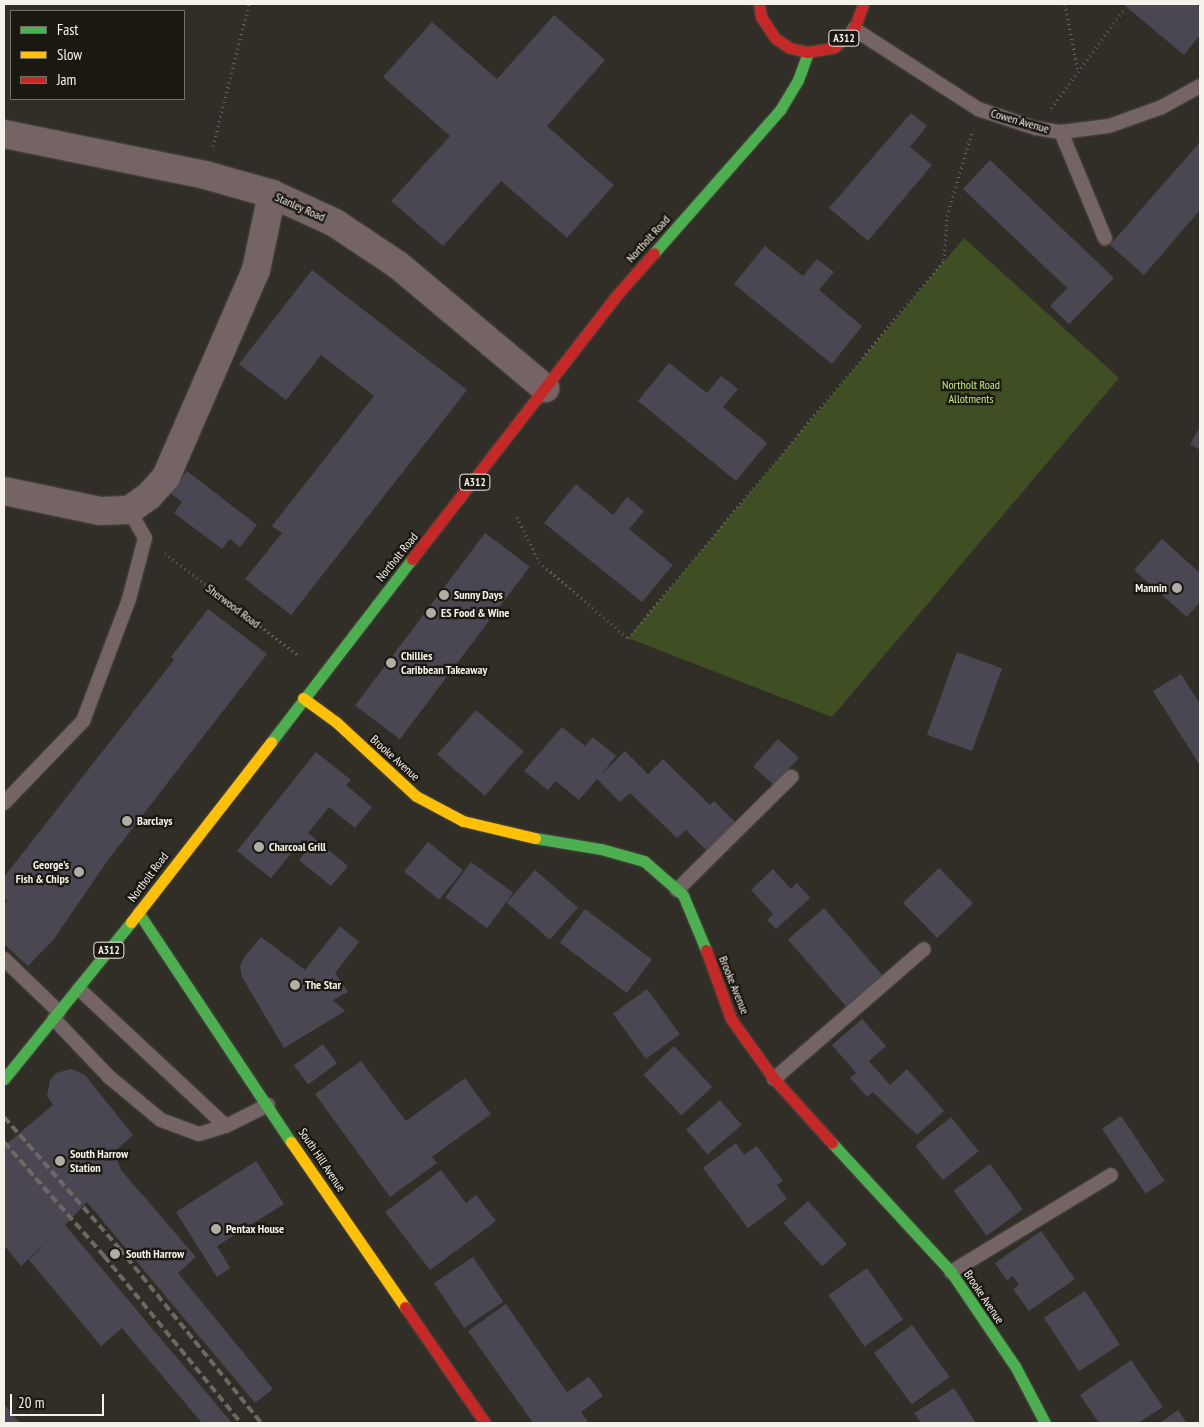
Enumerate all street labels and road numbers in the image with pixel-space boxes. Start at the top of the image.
road number: A312 [828,29,860,46]
street label: Cowen Avenue [989,106,1051,136]
street label: Stanley Road [273,190,327,224]
street label: Northolt Road [623,213,673,265]
road number: A312 [459,474,491,491]
street label: Northolt Road [373,530,421,584]
street label: Sherwood Road [203,581,263,631]
street label: Brooke Avenue [367,732,423,784]
street label: Northolt Road [125,849,171,905]
road number: A312 [93,942,125,958]
street label: Brooke Avenue [716,954,752,1016]
street label: South Hill Avenue [295,1125,349,1195]
street label: Brooke Avenue [961,1267,1007,1327]

